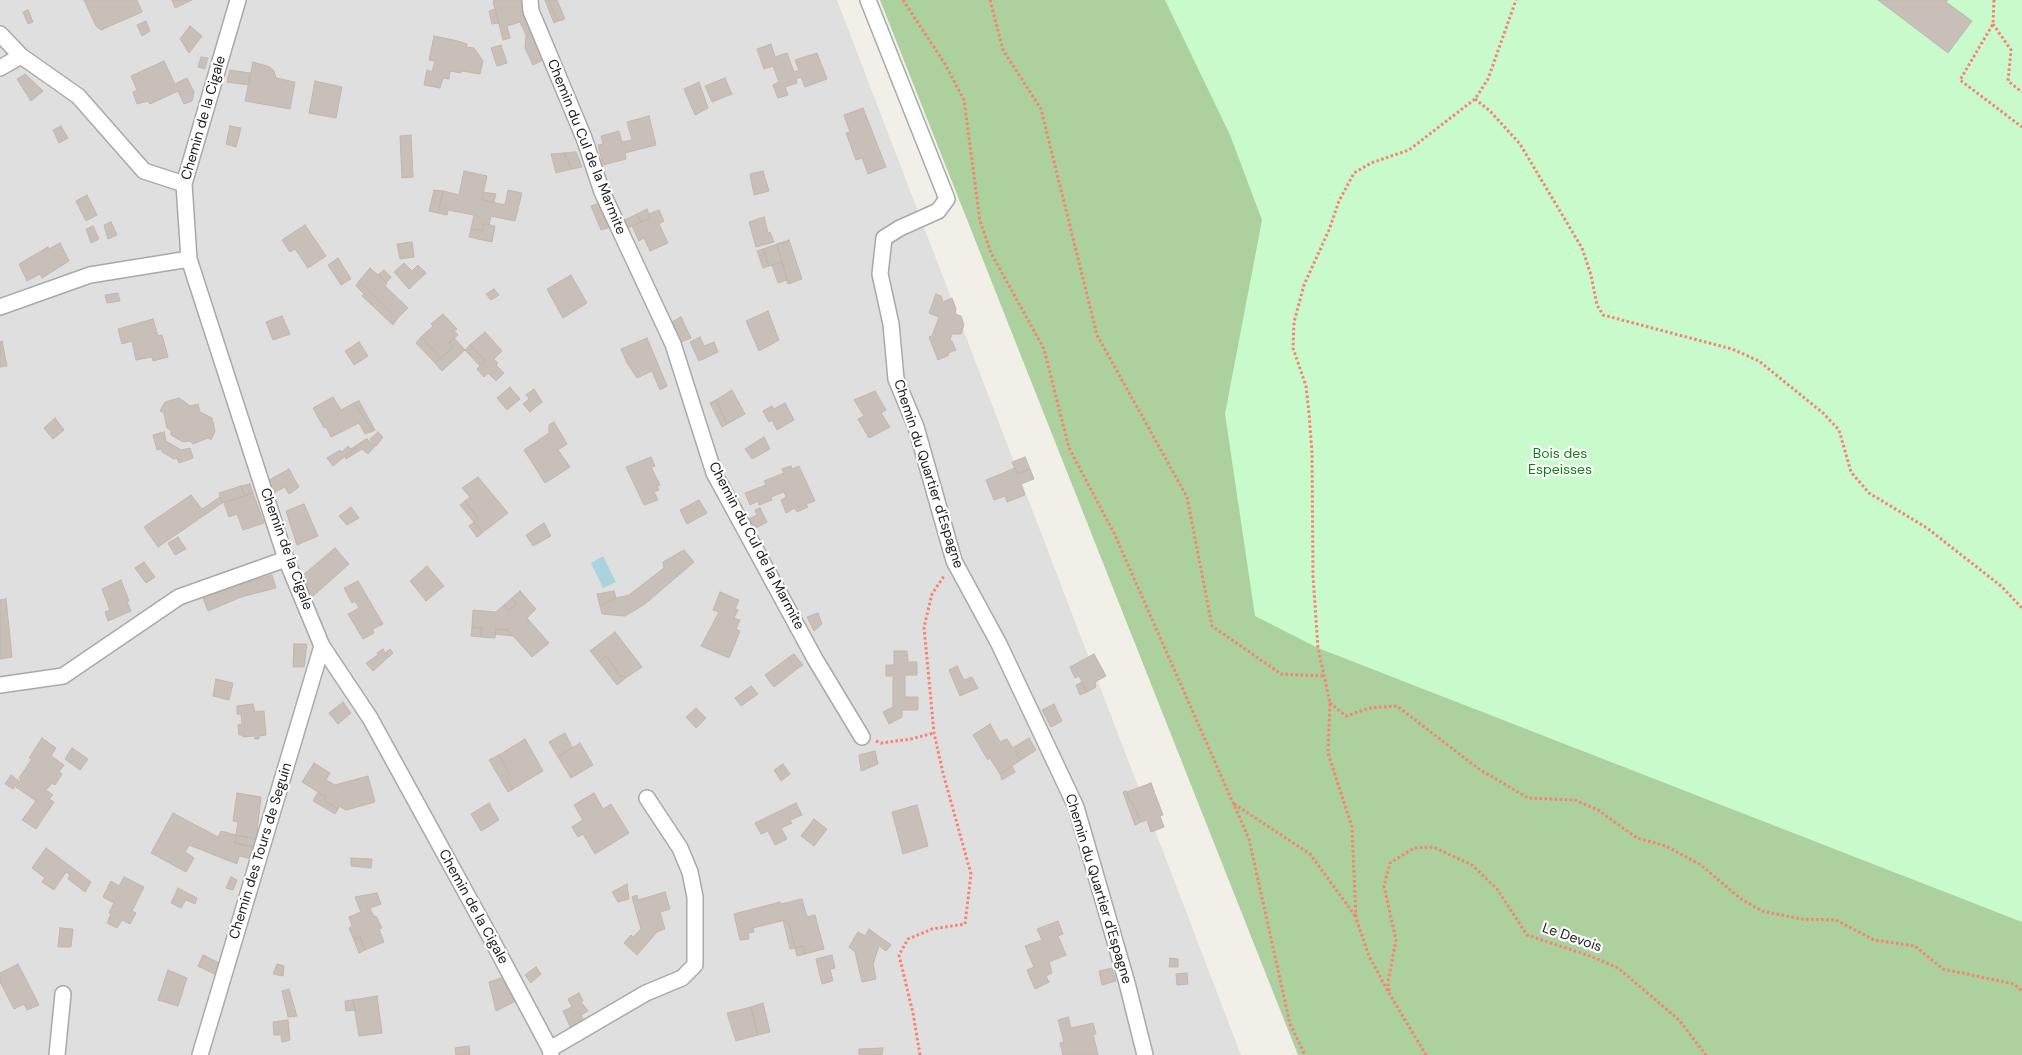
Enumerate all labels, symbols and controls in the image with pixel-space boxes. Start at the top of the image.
street label: Chemin de la Cigale [178,54,230,182]
street label: Chemin du Cul de la Marmite [543,57,629,237]
street label: Chemin du Quartier d'Espagne [889,377,967,571]
park label: Bois des Espeisses [1528,446,1592,478]
street label: Chemin du Cul de la Marmite [705,459,807,633]
street label: Chemin de la Cigale [256,486,316,612]
street label: Chemin des Tours de Seguin [226,761,296,941]
street label: Chemin du Quartier d'Espagne [1061,792,1135,986]
street label: Chemin de la Cigale [435,847,511,967]
street label: Le Devois [1540,920,1604,956]

